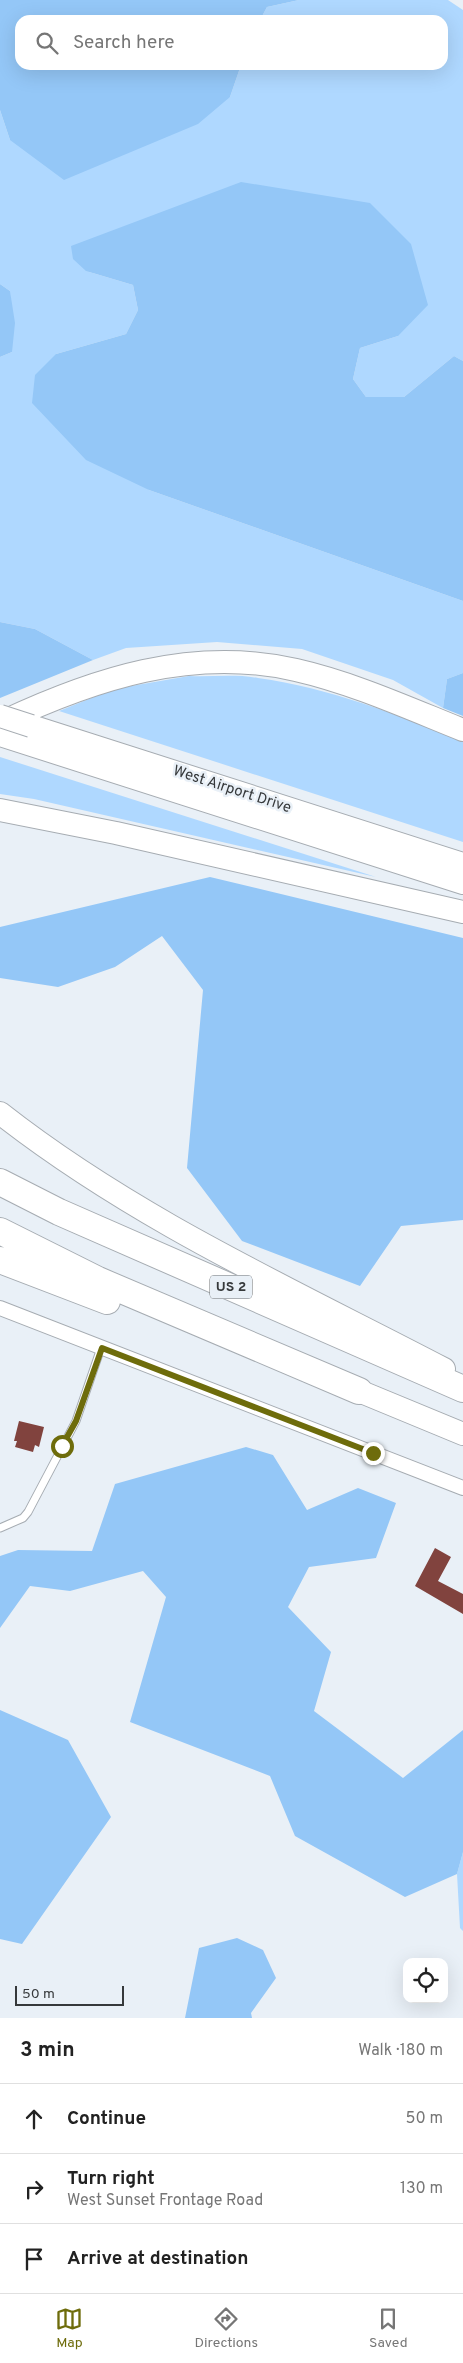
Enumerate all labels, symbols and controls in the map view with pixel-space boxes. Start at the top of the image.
search box [15,15,448,70]
icon: search [33,29,61,57]
text: Search here [73,31,175,55]
street label: West Airport Drive [170,762,294,818]
road number: US 2 [210,1275,252,1298]
route start [51,1435,74,1458]
route end [362,1442,385,1465]
map controls [403,1958,448,2003]
button: locate [403,1958,448,2003]
scale bar [15,1983,124,2006]
text: 50 m [22,1986,55,2003]
text: 3 min [20,2037,75,2064]
text: Walk · 180 m [358,2041,443,2061]
icon: ahead [20,2105,48,2133]
text: Continue [67,2107,146,2131]
text: 50 m [406,2109,443,2129]
text: Turn right [67,2167,155,2191]
icon: right [20,2175,48,2203]
text: 130 m [400,2179,443,2199]
text: West Sunset Frontage Road [67,2191,263,2211]
icon: arrive [20,2245,48,2273]
text: Arrive at destination [67,2247,248,2271]
tab: Map [55,2305,83,2352]
tab: Directions [194,2305,258,2352]
tab: Saved [369,2305,408,2352]

